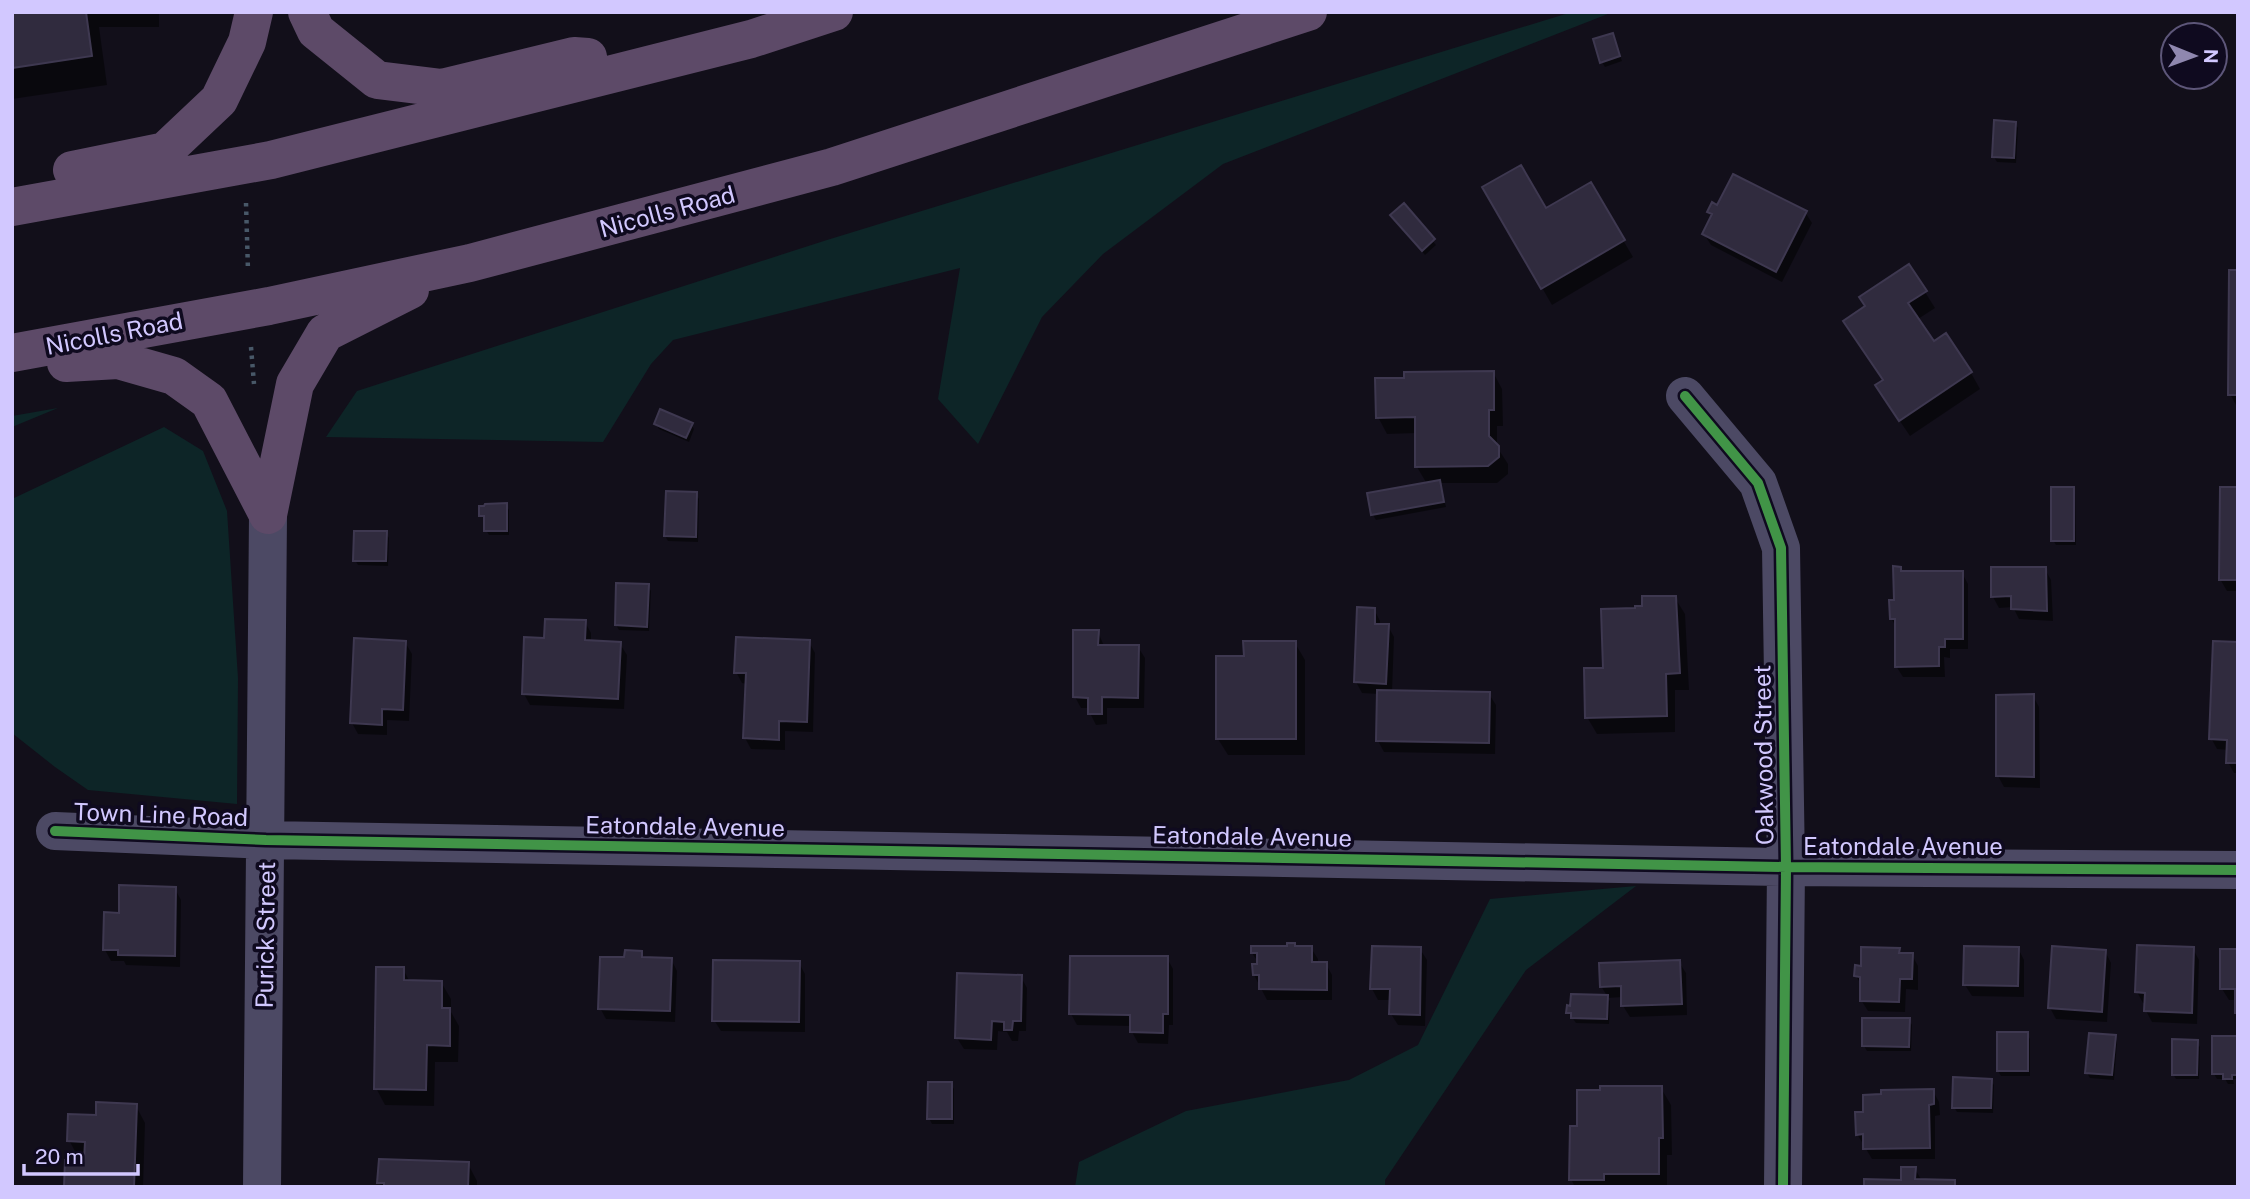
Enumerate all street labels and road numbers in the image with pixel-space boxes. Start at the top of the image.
street label: Nicolls Road [596,179,738,243]
street label: Nicolls Road [43,306,185,360]
street label: Oakwood Street [1747,665,1779,845]
street label: Town Line Road [73,797,249,831]
street label: Eatondale Avenue [585,810,785,842]
street label: Eatondale Avenue [1152,820,1352,852]
street label: Eatondale Avenue [1803,832,2003,860]
street label: Purick Street [250,861,280,1009]

